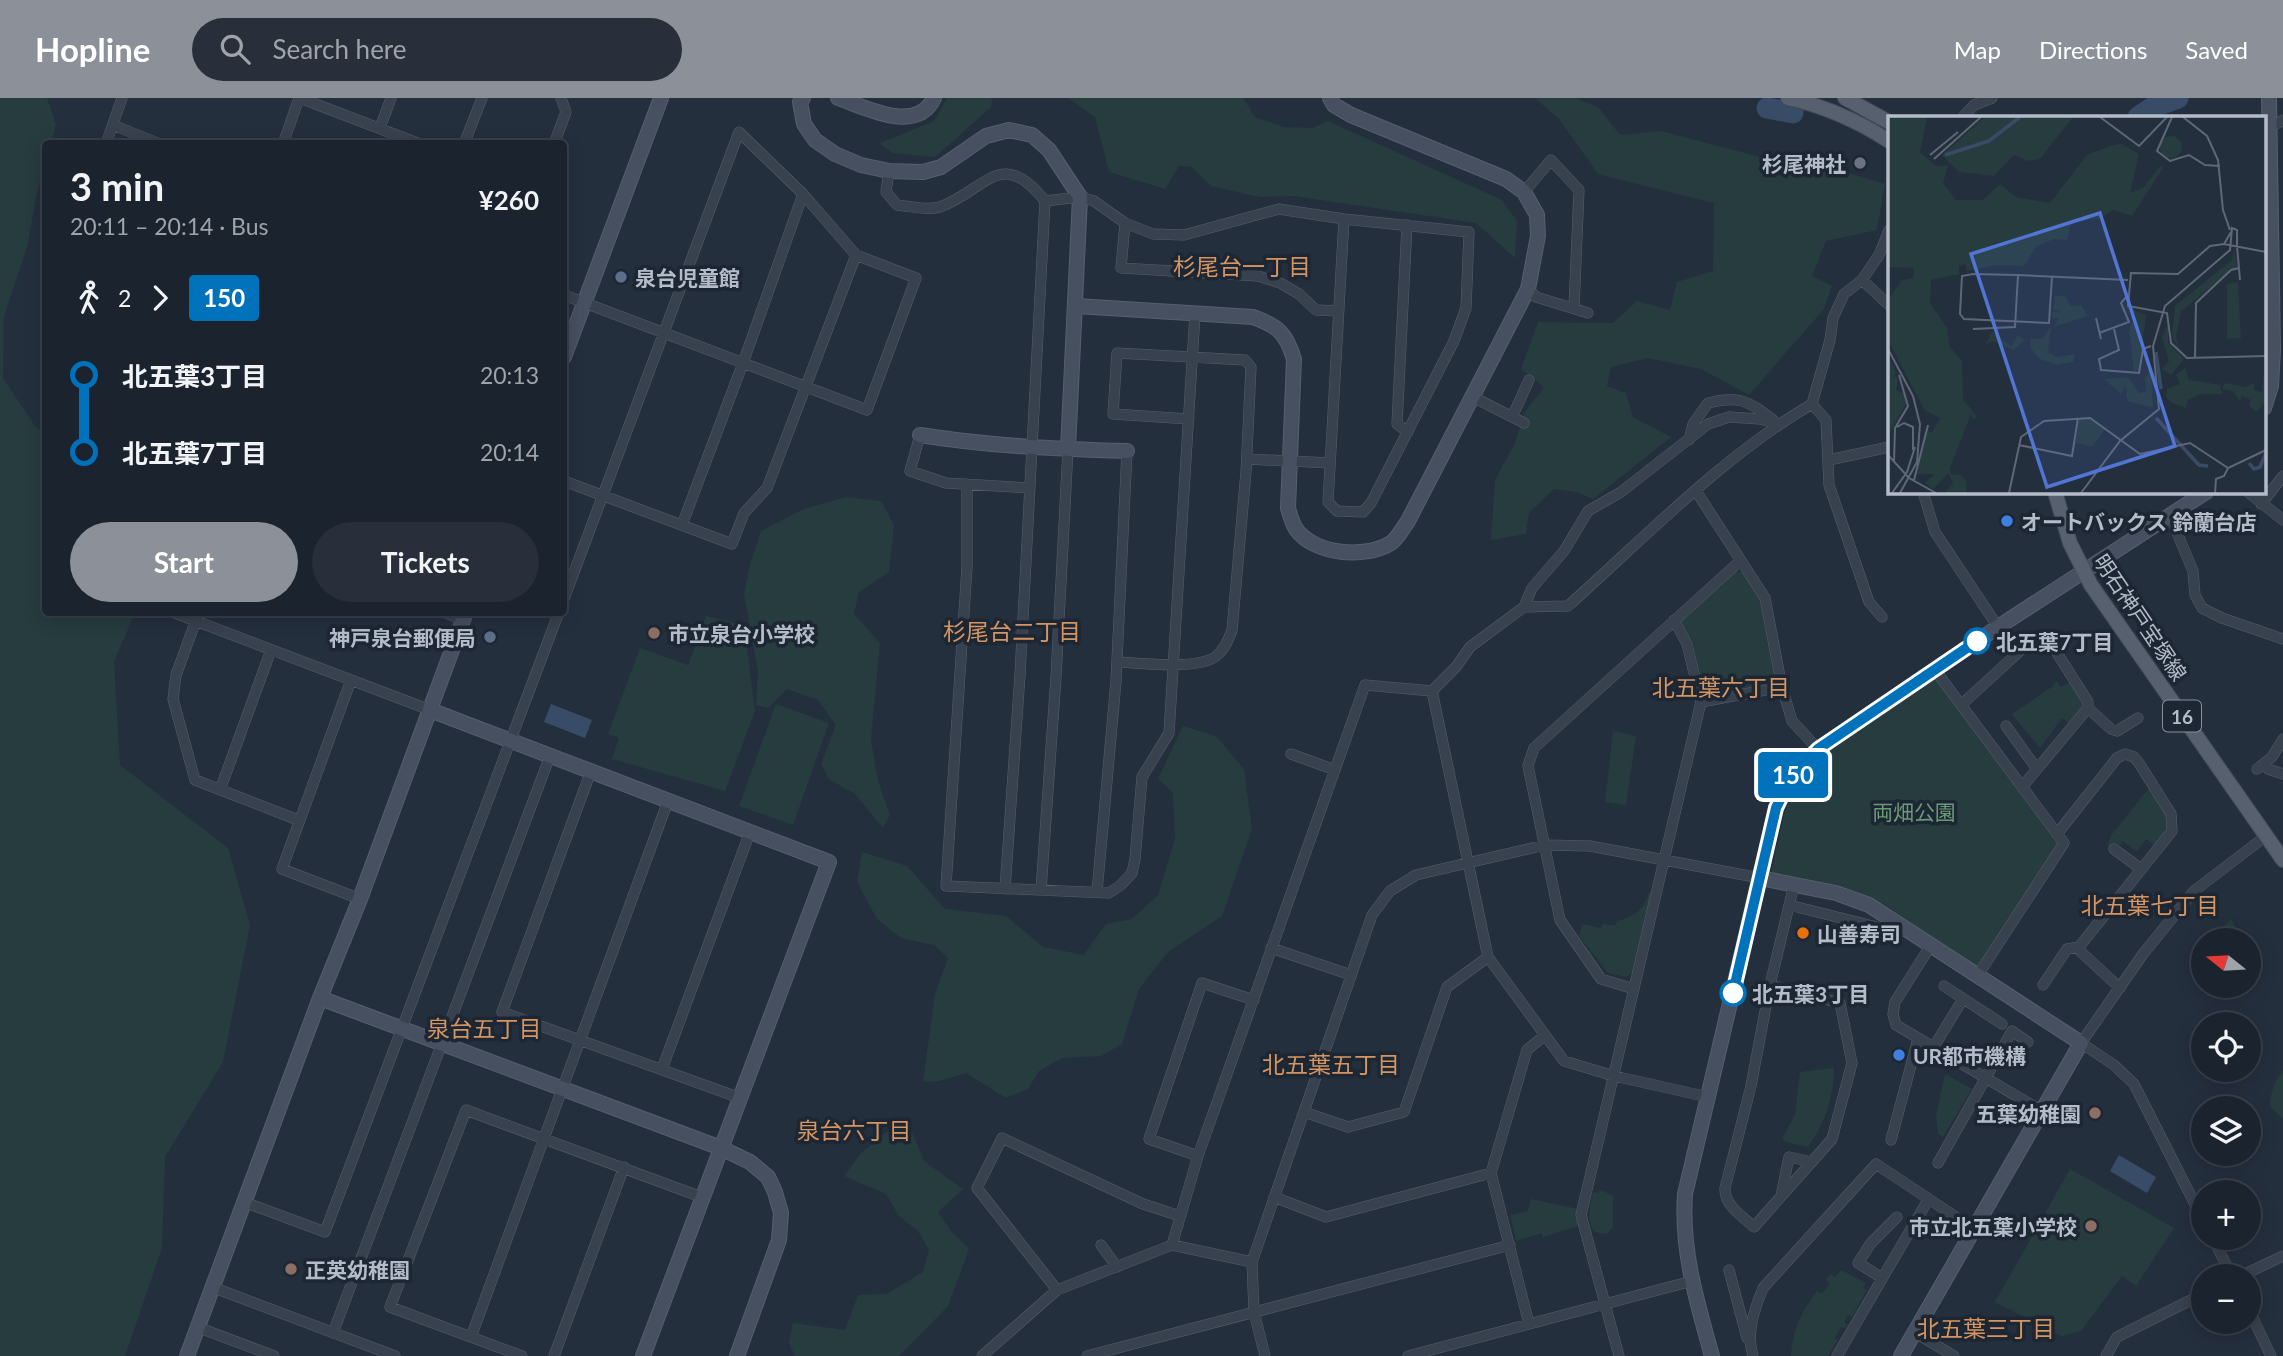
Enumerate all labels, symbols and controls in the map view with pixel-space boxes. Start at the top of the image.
search box [192,18,682,81]
text: Hopline [35,29,150,69]
icon: search [216,30,254,68]
text: Search here [272,33,407,65]
text: Map [1954,35,2001,64]
text: Directions [2039,35,2147,64]
text: Saved [2185,35,2248,64]
inset map [1888,116,2266,494]
place label: 杉尾神社 [1762,151,1846,176]
marker: 杉尾神社 [1852,155,1868,171]
text: 3 min [70,163,164,209]
text: ¥260 [479,184,539,216]
text: 20:11 – 20:14 · Bus [70,212,269,240]
district label: 杉尾台一丁目 [1173,252,1311,280]
place label: 泉台児童館 [635,265,740,290]
marker: 泉台児童館 [613,269,629,285]
icon: walk [70,279,108,317]
icon: forward [141,279,179,317]
text: 150 [203,283,245,312]
text: 2 [118,284,131,312]
text: 北五葉3丁目 [122,360,267,392]
text: 20:13 [480,361,539,389]
text: 北五葉7丁目 [122,437,267,469]
text: 20:14 [480,438,539,466]
place label: オートバックス 鈴蘭台店 [2021,509,2256,534]
marker: オートバックス 鈴蘭台店 [1999,513,2015,529]
button: Start [70,522,298,602]
button: Tickets [312,522,539,602]
street label: 明石神戸宝塚線 [2090,549,2192,685]
district label: 杉尾台二丁目 [943,617,1081,645]
place label: 市立泉台小学校 [668,621,815,646]
place label: 神戸泉台郵便局 [329,625,476,650]
marker: 市立泉台小学校 [646,625,662,641]
marker: 北五葉7丁目 [1964,628,1990,654]
marker: 神戸泉台郵便局 [482,629,498,645]
place label: 北五葉7丁目 [1996,629,2113,654]
district label: 北五葉六丁目 [1652,673,1790,701]
road number: 16 [2163,701,2201,732]
line badge: 150 [1753,752,1833,798]
text: 150 [1772,760,1814,789]
park label: 両畑公園 [1872,799,1956,824]
district label: 北五葉七丁目 [2081,891,2219,919]
place label: 山善寿司 [1817,921,1901,946]
marker: 山善寿司 [1795,925,1811,941]
north arrow [2191,928,2261,998]
map controls [2191,928,2261,1334]
marker: 北五葉3丁目 [1720,980,1746,1006]
place label: 北五葉3丁目 [1752,981,1869,1006]
button: locate [2191,1012,2261,1082]
district label: 泉台五丁目 [427,1014,542,1042]
place label: UR都市機構 [1913,1043,2026,1068]
marker: UR都市機構 [1891,1047,1907,1063]
district label: 北五葉五丁目 [1262,1050,1400,1078]
button: layers [2191,1096,2261,1166]
place label: 五葉幼稚園 [1976,1101,2081,1126]
marker: 五葉幼稚園 [2087,1105,2103,1121]
district label: 泉台六丁目 [797,1116,912,1144]
button: + [2191,1180,2261,1250]
place label: 市立北五葉小学校 [1909,1214,2077,1239]
marker: 市立北五葉小学校 [2083,1218,2099,1234]
place label: 正英幼稚園 [305,1257,410,1282]
marker: 正英幼稚園 [283,1261,299,1277]
button: − [2191,1264,2261,1334]
district label: 北五葉三丁目 [1917,1314,2055,1342]

